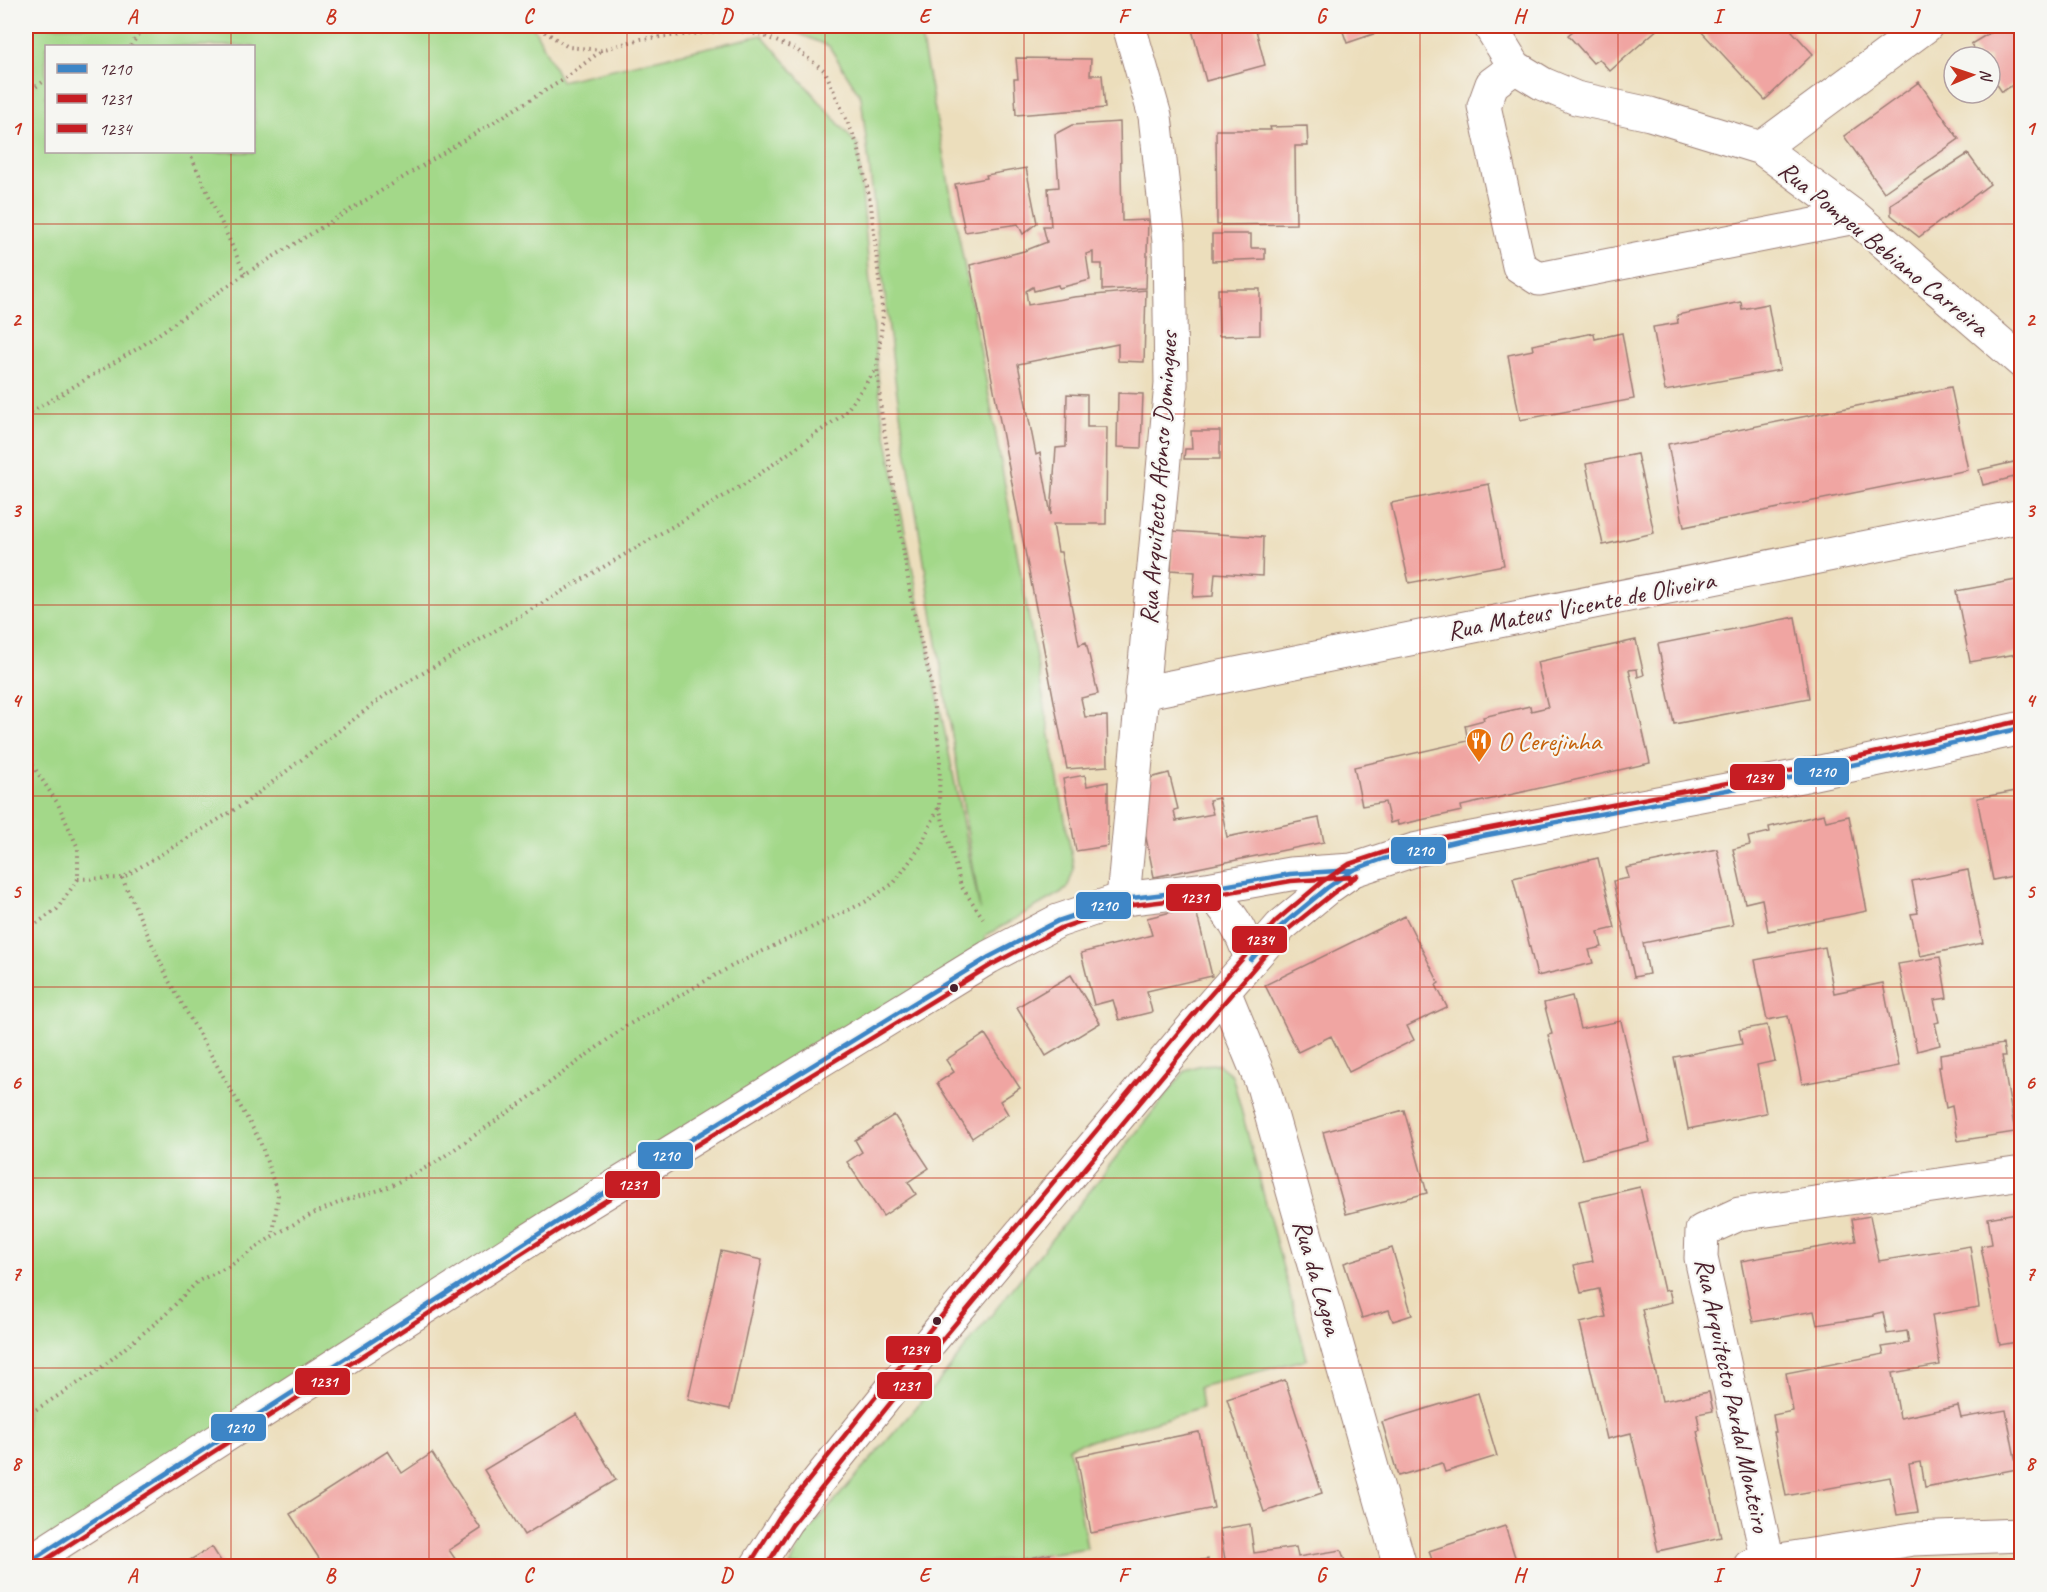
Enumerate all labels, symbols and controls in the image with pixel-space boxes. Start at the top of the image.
text: A [127,4,139,29]
text: B [325,4,337,29]
text: C [523,4,535,29]
text: D [720,4,734,29]
text: E [919,4,933,29]
text: F [1118,4,1132,29]
text: G [1316,4,1329,29]
text: H [1513,4,1528,29]
text: I [1713,4,1726,29]
text: J [1910,4,1922,29]
legend [45,45,255,153]
north arrow [1942,45,2002,105]
text: 1210 [99,58,133,80]
text: N [1976,69,1996,83]
text: 1231 [99,88,132,110]
text: 1 [12,116,23,141]
text: 1 [2026,116,2037,141]
text: 1234 [99,118,133,140]
street label: Rua Pompeu Bebiano Carreira [1772,153,1997,344]
text: 2 [12,307,23,332]
text: 2 [2026,307,2037,332]
street label: Rua Arquitecto Afonso Domingues [1132,328,1185,626]
text: 3 [12,498,23,523]
text: 3 [2026,498,2037,523]
street label: Rua Mateus Vicente de Oliveira [1445,563,1719,648]
text: 4 [12,688,24,713]
text: 4 [2026,688,2038,713]
place label: O Cerejinha [1498,725,1603,758]
restaurant icon: O Cerejinha [1464,726,1494,764]
line badge: 1210 [1793,757,1850,786]
text: 1210 [1807,762,1837,782]
line badge: 1234 [1729,763,1786,791]
text: 1234 [1744,768,1774,788]
line badge: 1210 [1390,836,1447,865]
text: 1210 [1405,841,1435,861]
text: 5 [12,879,23,904]
text: 5 [2026,879,2037,904]
line badge: 1231 [1165,883,1222,912]
text: 1231 [1180,888,1210,908]
line badge: 1210 [1075,891,1132,920]
text: 1210 [1089,896,1119,916]
line badge: 1234 [1231,925,1288,954]
text: 1234 [1245,930,1275,950]
unlabelled marker [948,982,960,994]
text: 6 [11,1070,22,1095]
text: 6 [2025,1070,2036,1095]
line badge: 1210 [637,1141,694,1170]
text: 1210 [651,1146,681,1166]
line badge: 1231 [604,1170,661,1199]
text: 1231 [618,1175,648,1195]
street label: Rua da Lagoa [1285,1216,1350,1341]
street label: Rua Arquitecto Pardal Monteiro [1687,1255,1778,1537]
text: 7 [12,1261,23,1286]
text: 7 [2026,1261,2037,1286]
unlabelled marker [931,1315,943,1327]
line badge: 1234 [885,1335,942,1364]
text: 1234 [900,1340,930,1360]
line badge: 1231 [294,1367,351,1396]
line badge: 1231 [876,1371,933,1400]
text: 1231 [309,1372,339,1392]
text: 1231 [891,1376,921,1396]
line badge: 1210 [210,1413,267,1442]
text: 1210 [225,1418,255,1438]
text: 8 [12,1451,24,1476]
text: 8 [2026,1451,2038,1476]
text: A [127,1563,139,1588]
text: B [325,1563,337,1588]
text: C [523,1563,535,1588]
text: D [720,1563,734,1588]
text: E [919,1563,933,1588]
text: F [1118,1563,1132,1588]
text: G [1316,1563,1329,1588]
text: H [1513,1563,1528,1588]
text: I [1713,1563,1726,1588]
text: J [1910,1563,1922,1588]

